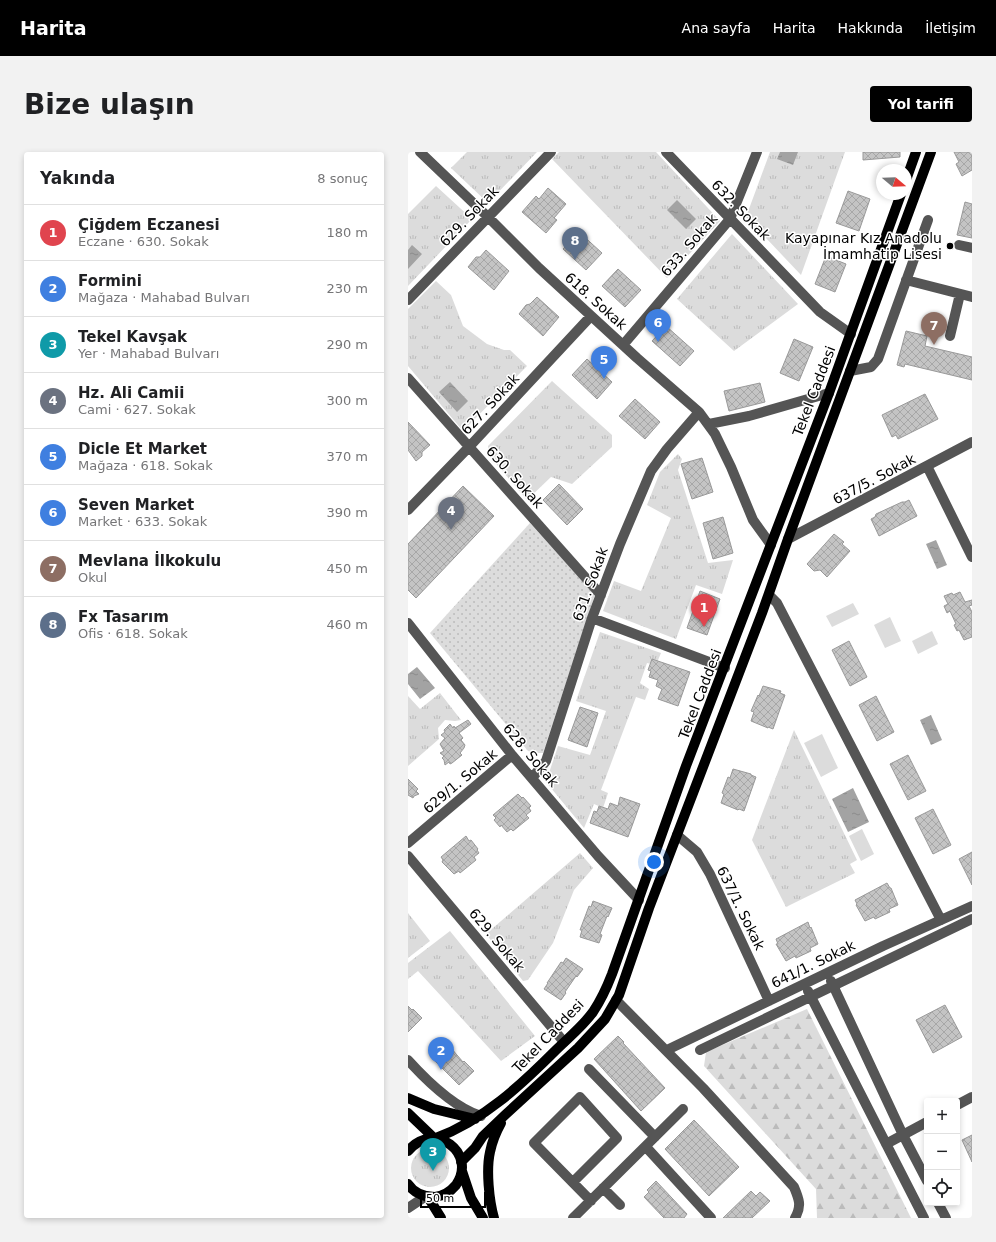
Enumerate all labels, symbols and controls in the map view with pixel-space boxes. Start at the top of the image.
text: Harita [20,17,87,39]
text: Ana sayfa [682,20,751,36]
text: Harita [773,20,816,36]
text: Hakkında [838,20,903,36]
text: İletişim [925,20,976,36]
button: Yol tarifi [870,86,972,122]
text: Bize ulaşın [24,88,195,121]
north arrow [876,164,912,200]
text: Yakında [40,168,115,188]
text: 8 sonuç [317,171,368,186]
street label: 632. Sokak [708,177,774,244]
street label: 629. Sokak [436,182,502,249]
street label: 633. Sokak [657,210,721,280]
text: Çiğdem Eczanesi [78,216,220,234]
text: 1 [48,225,58,240]
text: 180 m [326,225,368,240]
pin: 8 [562,227,588,260]
place label: Kayapınar Kız Anadolu İmamhatip Lisesi [785,230,942,262]
text: Eczane · 630. Sokak [78,234,209,249]
marker: Kayapınar Kız Anadolu İmamhatip Lisesi [945,241,955,251]
street label: 618. Sokak [562,269,631,334]
text: Formini [78,272,142,290]
text: 2 [48,281,58,296]
text: 230 m [326,281,368,296]
text: Mağaza · Mahabad Bulvarı [78,290,250,305]
pin: 6 [645,309,671,342]
pin: 7 [921,312,947,345]
text: Tekel Kavşak [78,328,187,346]
text: 3 [48,337,58,352]
text: 290 m [326,337,368,352]
street label: Tekel Caddesi [789,344,839,439]
text: Yer · Mahabad Bulvarı [78,346,219,361]
pin: 5 [591,346,617,379]
street label: 627. Sokak [458,370,523,438]
text: Hz. Ali Camii [78,384,184,402]
text: 4 [48,393,58,408]
text: 300 m [326,393,368,408]
text: Cami · 627. Sokak [78,402,196,417]
text: Dicle Et Market [78,440,207,458]
street label: 630. Sokak [483,443,548,512]
text: 5 [48,449,58,464]
text: 370 m [326,449,368,464]
street label: 637/5. Sokak [830,450,919,507]
text: Mağaza · 618. Sokak [78,458,213,473]
text: Seven Market [78,496,194,514]
pin: 4 [438,497,464,530]
text: 6 [48,505,58,520]
text: 390 m [326,505,368,520]
text: Market · 633. Sokak [78,514,207,529]
street label: 631. Sokak [569,544,611,623]
text: Mevlana İlkokulu [78,552,221,570]
text: 7 [48,561,58,576]
text: 450 m [326,561,368,576]
text: Okul [78,570,107,585]
pin: 1 [691,594,717,627]
text: Fx Tasarım [78,608,169,626]
text: 8 [48,617,58,632]
text: 460 m [326,617,368,632]
text: Ofis · 618. Sokak [78,626,188,641]
street label: Tekel Caddesi [675,647,725,742]
street label: 628. Sokak [500,720,563,791]
street label: 629/1. Sokak [420,745,501,816]
your location [644,852,664,872]
street label: 637/1. Sokak [714,863,769,953]
street label: 629. Sokak [466,905,529,976]
street label: 641/1. Sokak [768,936,858,991]
street label: Tekel Caddesi [508,996,587,1077]
pin: 2 [428,1037,454,1070]
map controls [924,1098,960,1206]
button: + [924,1098,960,1134]
button: − [924,1134,960,1170]
pin: 3 [420,1138,446,1171]
button: locate [924,1170,960,1206]
scale bar [420,1190,486,1209]
text: 50 m [426,1192,454,1205]

